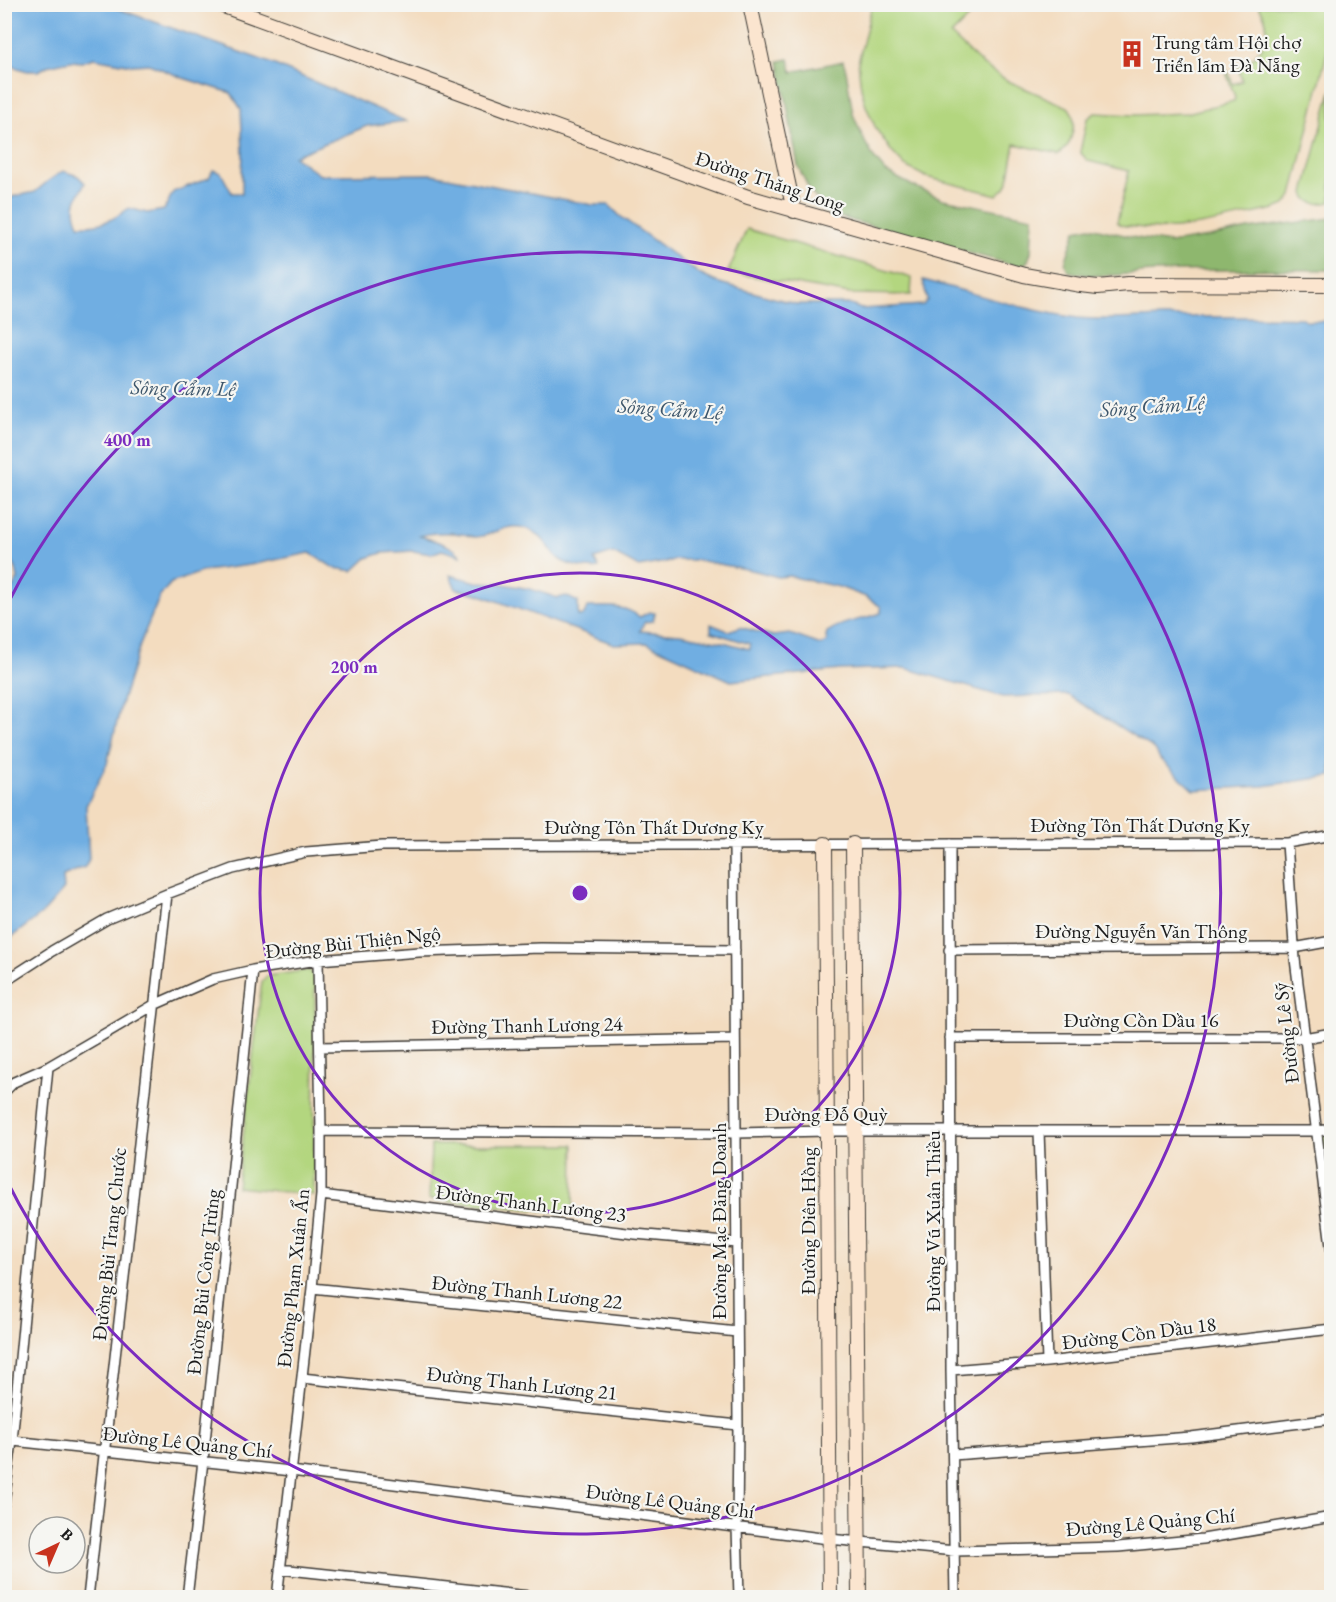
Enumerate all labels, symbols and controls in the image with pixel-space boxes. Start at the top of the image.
place label: Trung tâm Hội chợ Triển lãm Đà Nẵng [1152,29,1302,78]
building icon: Trung tâm Hội chợ Triển lãm Đà Nẵng [1117,39,1147,69]
street label: Đường Thăng Long [692,145,848,217]
water label: Sông Cẩm Lệ [129,373,238,402]
water label: Sông Cẩm Lệ [1098,388,1207,423]
water label: Sông Cẩm Lệ [616,391,725,426]
text: 400 m [103,428,151,451]
text: 200 m [330,655,378,678]
street label: Đường Tôn Thất Dương Kỵ [1030,812,1250,838]
street label: Đường Tôn Thất Dương Kỵ [544,814,764,840]
centre of rings [570,883,590,903]
street label: Đường Nguyễn Văn Thông [1035,918,1247,944]
street label: Đường Bùi Thiện Ngộ [264,920,442,964]
street label: Đường Lê Sỹ [1267,981,1305,1085]
street label: Đường Cồn Dầu 16 [1063,1007,1219,1033]
street label: Đường Thanh Lương 24 [431,1010,623,1040]
street label: Đường Đỗ Quỳ [764,1101,888,1127]
street label: Đường Mạc Đăng Doanh [706,1122,732,1320]
street label: Đường Vũ Xuân Thiều [920,1130,946,1312]
street label: Đường Bùi Trang Chước [86,1146,132,1342]
street label: Đường Diên Hồng [795,1147,821,1295]
street label: Đường Thanh Lương 23 [434,1178,628,1228]
street label: Đường Bùi Công Trừng [180,1187,226,1376]
street label: Đường Phạm Xuân Ẩn [271,1187,315,1369]
street label: Đường Thanh Lương 22 [430,1269,624,1315]
street label: Đường Cồn Dầu 18 [1060,1311,1218,1355]
street label: Đường Thanh Lương 21 [425,1360,619,1406]
street label: Đường Lê Quảng Chí [101,1420,273,1464]
street label: Đường Lê Quảng Chí [584,1478,756,1524]
street label: Đường Lê Quảng Chí [1064,1502,1236,1542]
north arrow [27,1515,87,1575]
text: B [56,1524,78,1546]

